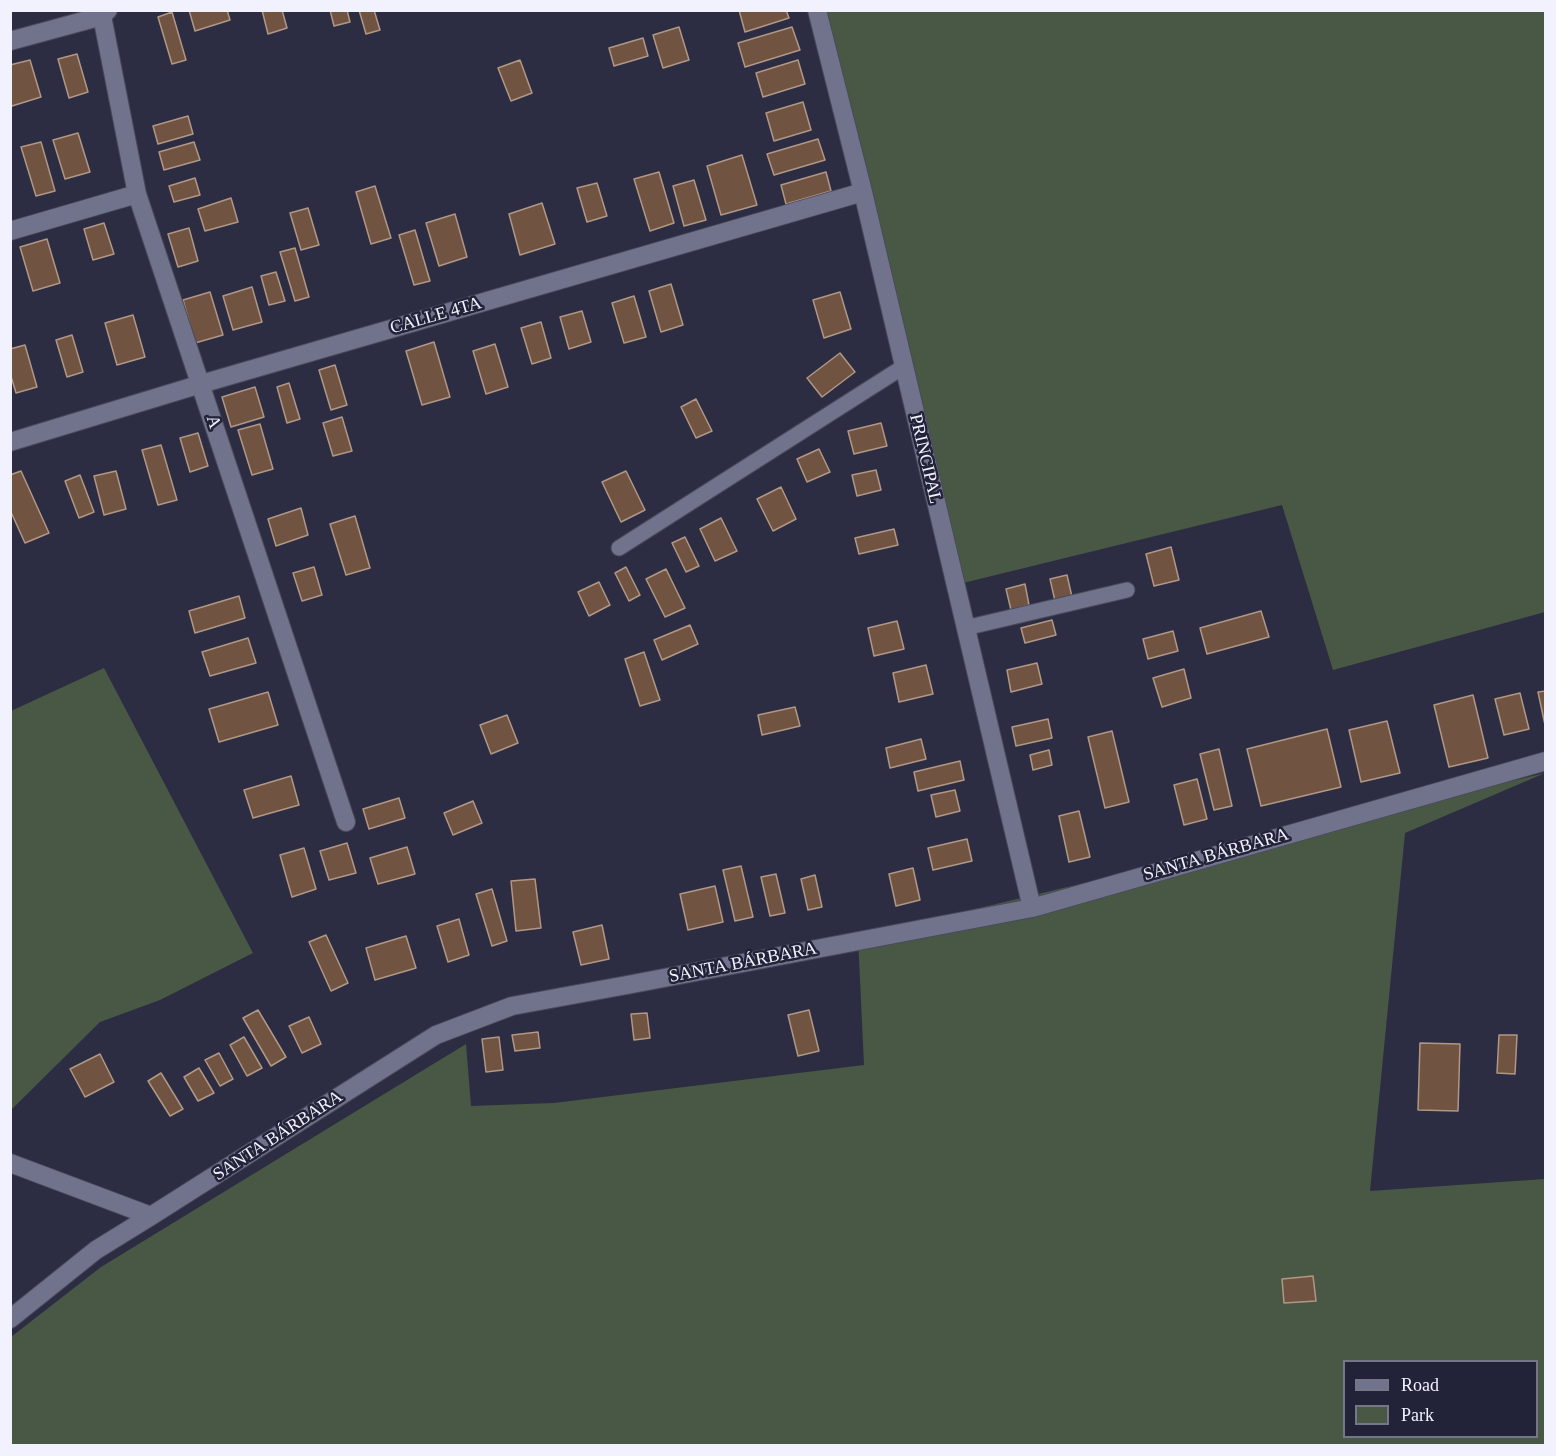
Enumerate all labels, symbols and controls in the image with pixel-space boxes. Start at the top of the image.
street label: CALLE 4TA [388,293,484,339]
street label: A [201,412,225,432]
street label: PRINCIPAL [904,412,946,506]
street label: SANTA BÁRBARA [1141,824,1291,886]
street label: SANTA BÁRBARA [667,938,819,988]
street label: SANTA BÁRBARA [209,1086,347,1186]
legend [1343,1360,1538,1438]
text: Road [1401,1375,1439,1395]
text: Park [1401,1405,1434,1425]

